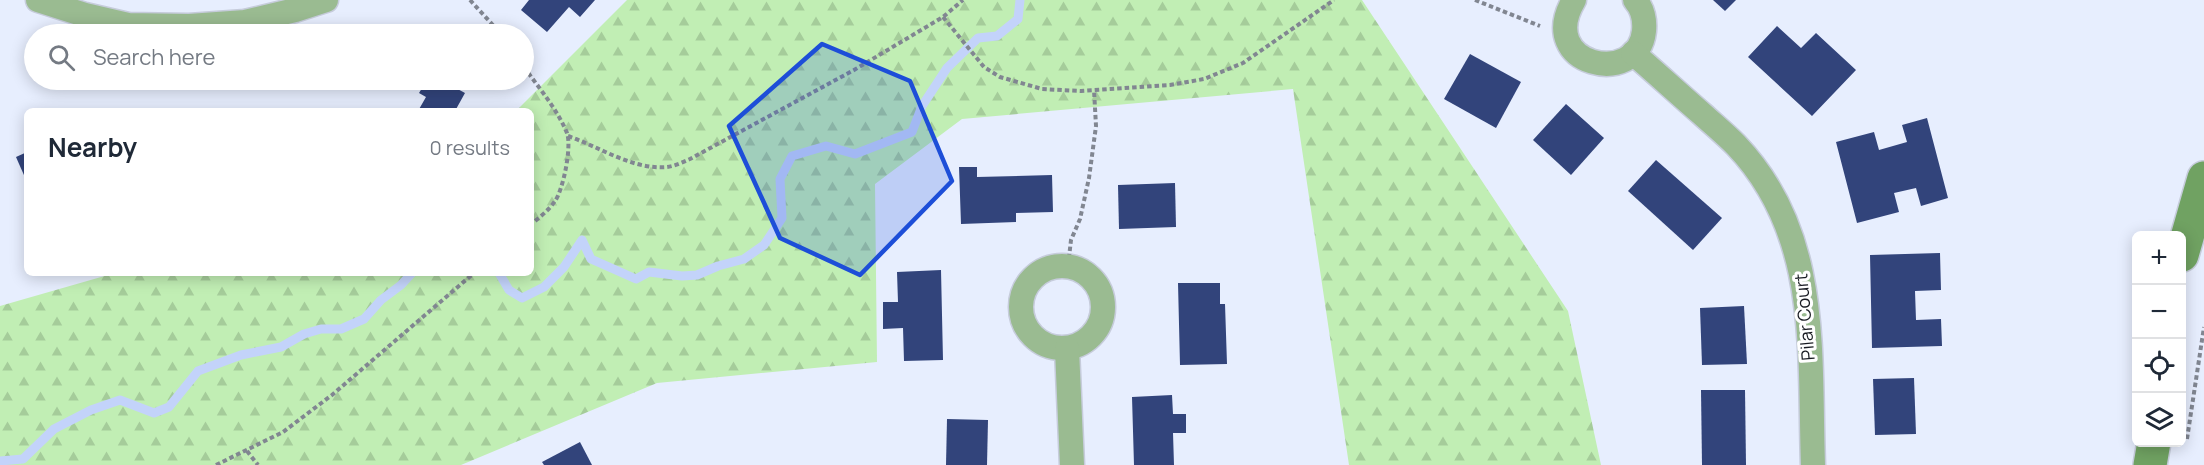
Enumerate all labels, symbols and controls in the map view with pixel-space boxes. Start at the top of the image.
search box [24,24,534,90]
icon: search [45,41,78,74]
text: Search here [93,42,215,72]
text: Nearby [48,129,137,165]
text: 0 results [430,134,510,161]
map controls [2132,231,2186,447]
button: + [2132,231,2186,285]
street label: Pilar Court [1788,273,1820,362]
button: − [2132,285,2186,339]
button: locate [2132,339,2186,393]
button: layers [2132,393,2186,447]

